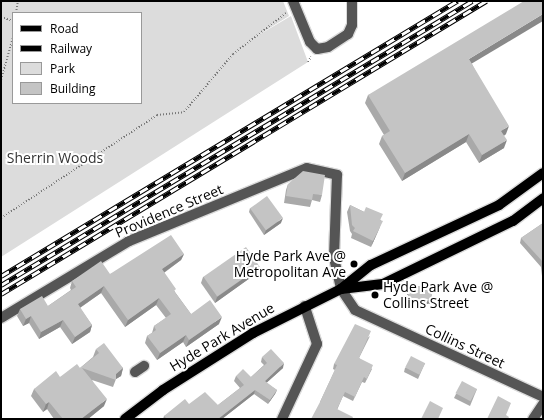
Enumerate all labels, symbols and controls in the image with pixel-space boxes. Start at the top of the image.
legend [12,12,142,104]
text: Road [50,20,79,37]
text: Railway [50,40,92,57]
text: Park [50,60,75,77]
text: Building [50,80,95,97]
park label: Sherrin Woods [7,150,103,166]
street label: Providence Street [113,181,225,241]
place label: Hyde Park Ave @ Metropolitan Ave [234,248,346,280]
marker: Hyde Park Ave @ Metropolitan Ave [349,259,359,269]
place label: Hyde Park Ave @ Collins Street [383,279,493,312]
marker: Hyde Park Ave @ Collins Street [370,290,380,300]
street label: Hyde Park Avenue [167,299,277,375]
street label: Collins Street [423,320,507,372]

